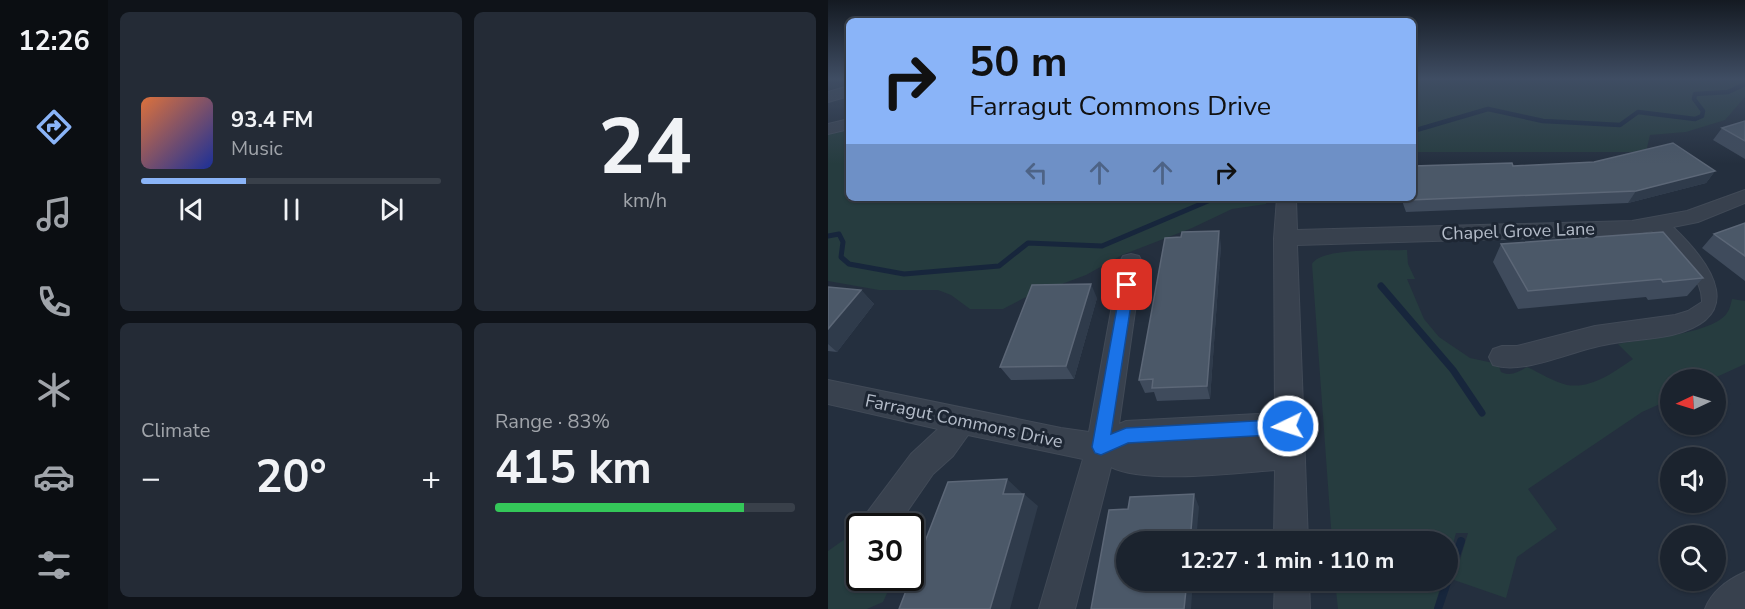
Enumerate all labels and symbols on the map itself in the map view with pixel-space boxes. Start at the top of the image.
street label: Chapel Grove Lane [1441,216,1595,246]
pin [1101,259,1152,310]
north arrow [1660,369,1726,435]
street label: Farragut Commons Drive [863,388,1065,454]
position arrow [1256,394,1320,458]
speed limit sign: 30 [846,513,924,591]

